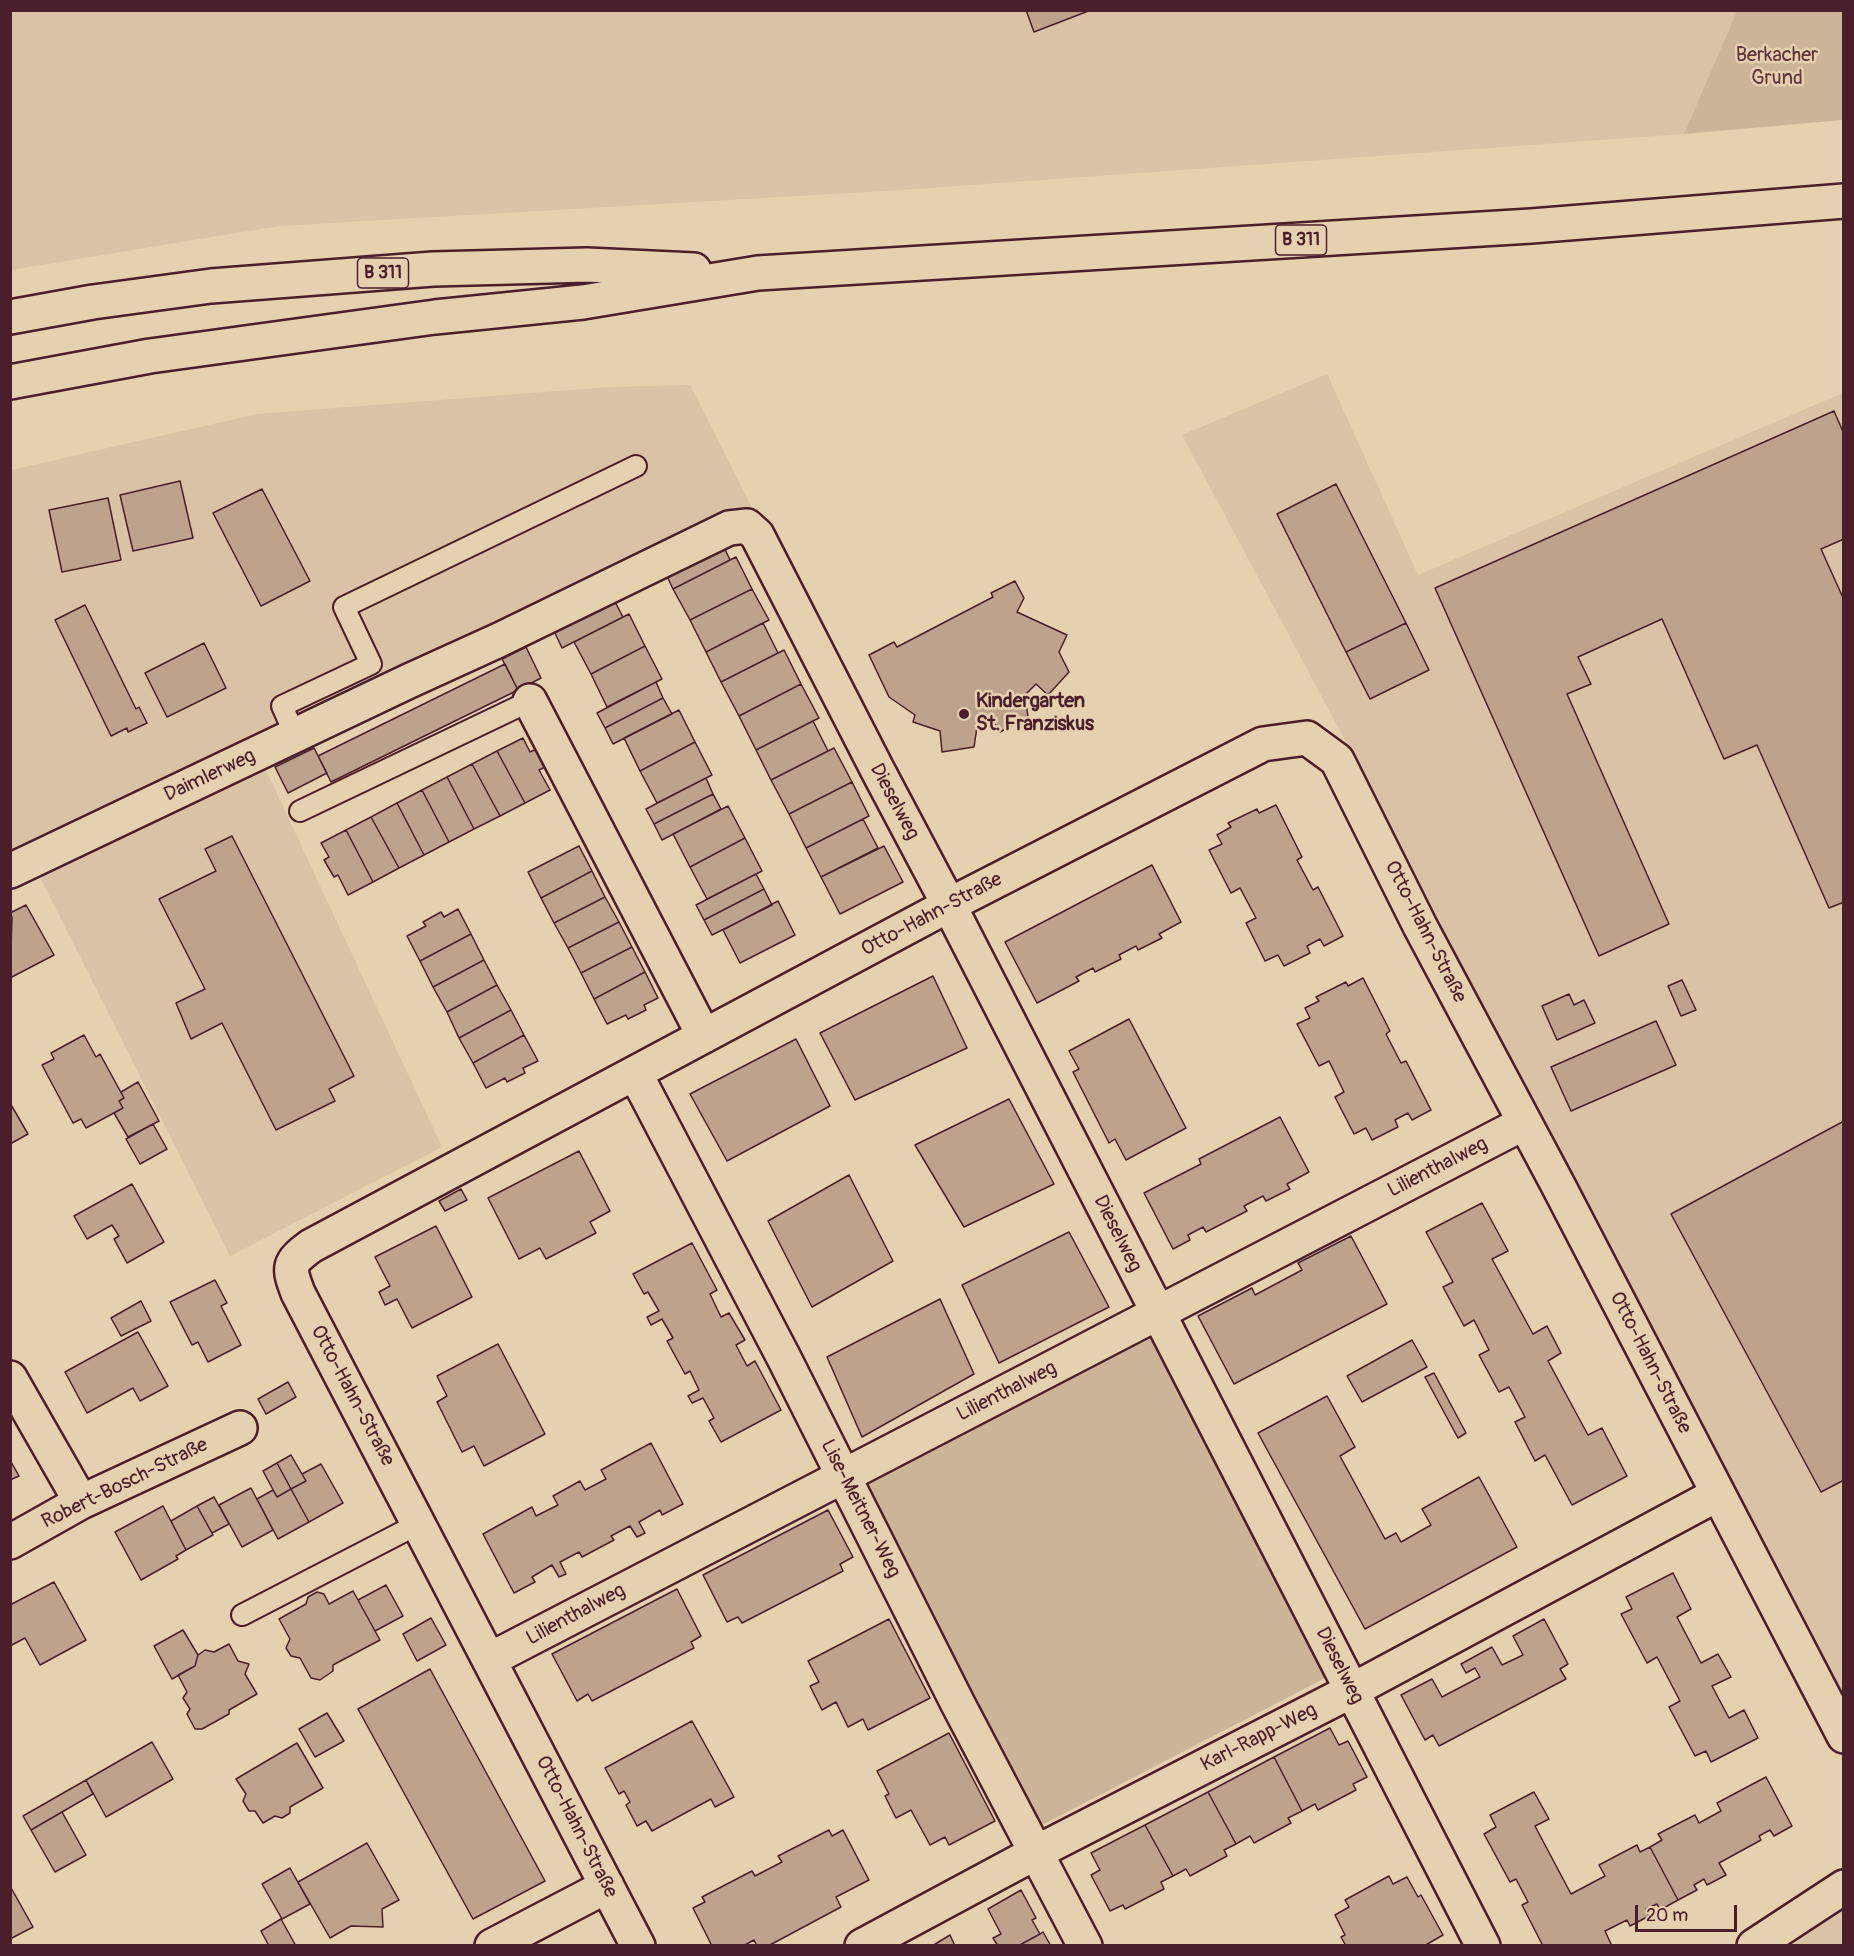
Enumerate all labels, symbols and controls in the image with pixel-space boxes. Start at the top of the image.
park label: Berkacher Grund [1736,44,1818,91]
road number: B 311 [1276,225,1326,255]
road number: B 311 [358,258,409,288]
place label: Kindergarten St. Franziskus [976,690,1094,737]
marker: Kindergarten St. Franziskus [957,707,971,721]
street label: Daimlerweg [161,744,259,808]
street label: Dieselweg [864,760,924,844]
street label: Otto-Hahn-Straße [1379,857,1471,1007]
street label: Otto-Hahn-Straße [857,868,1007,962]
street label: Lilienthalweg [1384,1133,1492,1203]
street label: Dieselweg [1087,1192,1147,1276]
street label: Otto-Hahn-Straße [1604,1288,1696,1438]
street label: Otto-Hahn-Straße [305,1321,399,1471]
street label: Lilienthalweg [953,1357,1061,1427]
street label: Robert-Bosch-Straße [38,1433,212,1535]
street label: Lise-Meitner-Weg [815,1436,905,1582]
street label: Lilienthalweg [522,1579,630,1651]
street label: Dieselweg [1309,1624,1369,1708]
street label: Karl-Rapp-Weg [1197,1698,1321,1778]
street label: Otto-Hahn-Straße [530,1752,622,1902]
scale bar [1638,1893,1740,1931]
text: 20 m [1646,1904,1688,1927]

